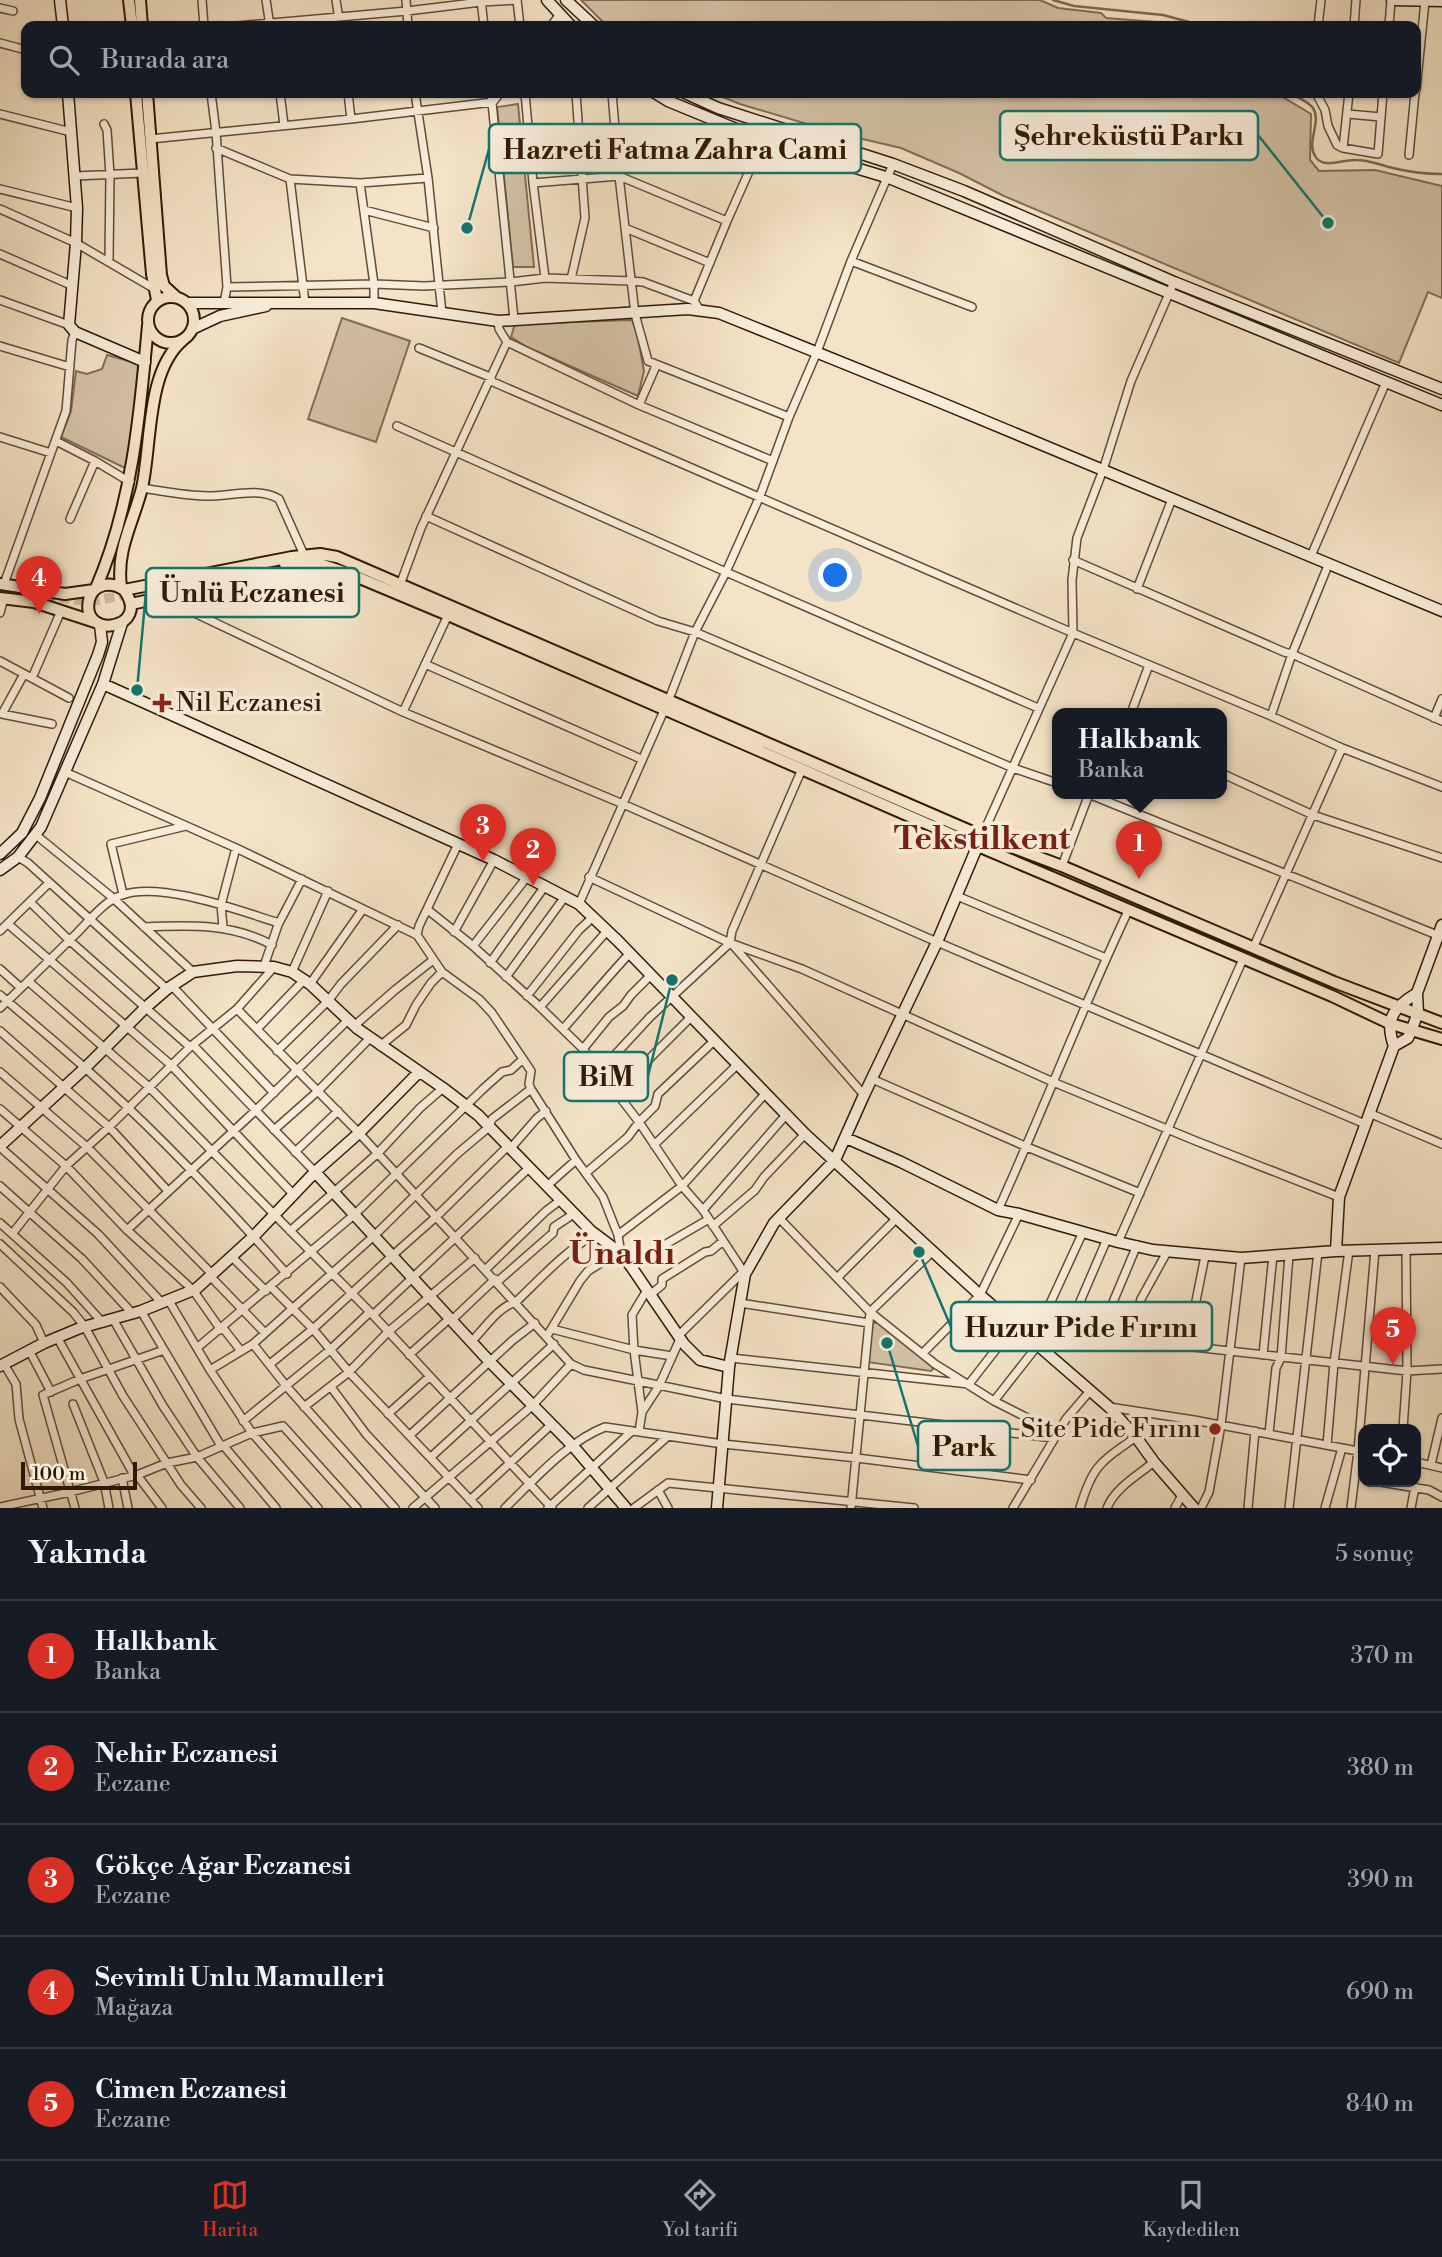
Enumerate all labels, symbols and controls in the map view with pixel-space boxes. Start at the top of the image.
search box [21,21,1421,98]
icon: search [45,41,83,79]
text: Burada ara [101,44,229,76]
callout: Şehreküstü Parkı [1000,111,1258,160]
text: Şehreküstü Parkı [1014,119,1244,154]
callout: Hazreti Fatma Zahra Cami [489,124,861,173]
text: Hazreti Fatma Zahra Cami [503,133,847,168]
pin: 4 [16,556,62,614]
your location [818,558,852,592]
callout: Ünlü Eczanesi [146,568,359,617]
text: Ünlü Eczanesi [159,574,345,611]
place label: Nil Eczanesi [176,687,322,719]
marker: Nil Eczanesi [154,695,170,711]
popup [1052,708,1227,799]
text: Halkbank [1078,724,1201,756]
text: Banka [1078,756,1144,784]
pin: 3 [460,804,506,862]
district label: Tekstilkent [894,819,1071,860]
pin: 1 [1116,821,1162,879]
pin: 2 [510,828,556,886]
callout: BiM [564,1052,648,1101]
text: BiM [578,1060,634,1095]
district label: Ünaldı [569,1232,675,1275]
callout: Huzur Pide Fırını [951,1302,1212,1351]
pin: 5 [1370,1307,1416,1365]
text: Huzur Pide Fırını [965,1311,1198,1346]
place label: Site Pide Fırını [1021,1413,1201,1445]
callout: Park [918,1421,1010,1470]
marker: Site Pide Fırını [1207,1421,1223,1437]
map controls [1358,1424,1421,1487]
button: locate [1358,1424,1421,1487]
text: Park [932,1430,997,1465]
scale bar [21,1459,136,1491]
text: 100 m [32,1462,85,1486]
text: Yakında [28,1535,147,1573]
text: 5 sonuç [1335,1540,1414,1568]
text: Halkbank [95,1626,218,1658]
text: 1 [45,1642,57,1670]
text: 370 m [1351,1642,1414,1670]
text: Banka [95,1658,161,1686]
text: Nehir Eczanesi [95,1738,278,1770]
text: 2 [44,1754,58,1782]
text: 380 m [1347,1754,1414,1782]
text: Eczane [95,1770,171,1798]
text: Gökçe Ağar Eczanesi [95,1850,351,1882]
text: 3 [44,1866,58,1894]
text: 390 m [1347,1866,1414,1894]
text: Eczane [95,1882,171,1910]
text: Sevimli Unlu Mamulleri [95,1962,385,1994]
text: 4 [43,1978,59,2006]
text: 690 m [1346,1978,1414,2006]
text: Mağaza [95,1994,173,2022]
text: Cimen Eczanesi [95,2074,287,2106]
text: 5 [44,2090,58,2118]
text: 840 m [1346,2090,1414,2118]
text: Eczane [95,2106,171,2134]
tab: Harita [202,2176,258,2242]
tab: Yol tarifi [663,2176,738,2242]
tab: Kaydedilen [1143,2176,1240,2242]

